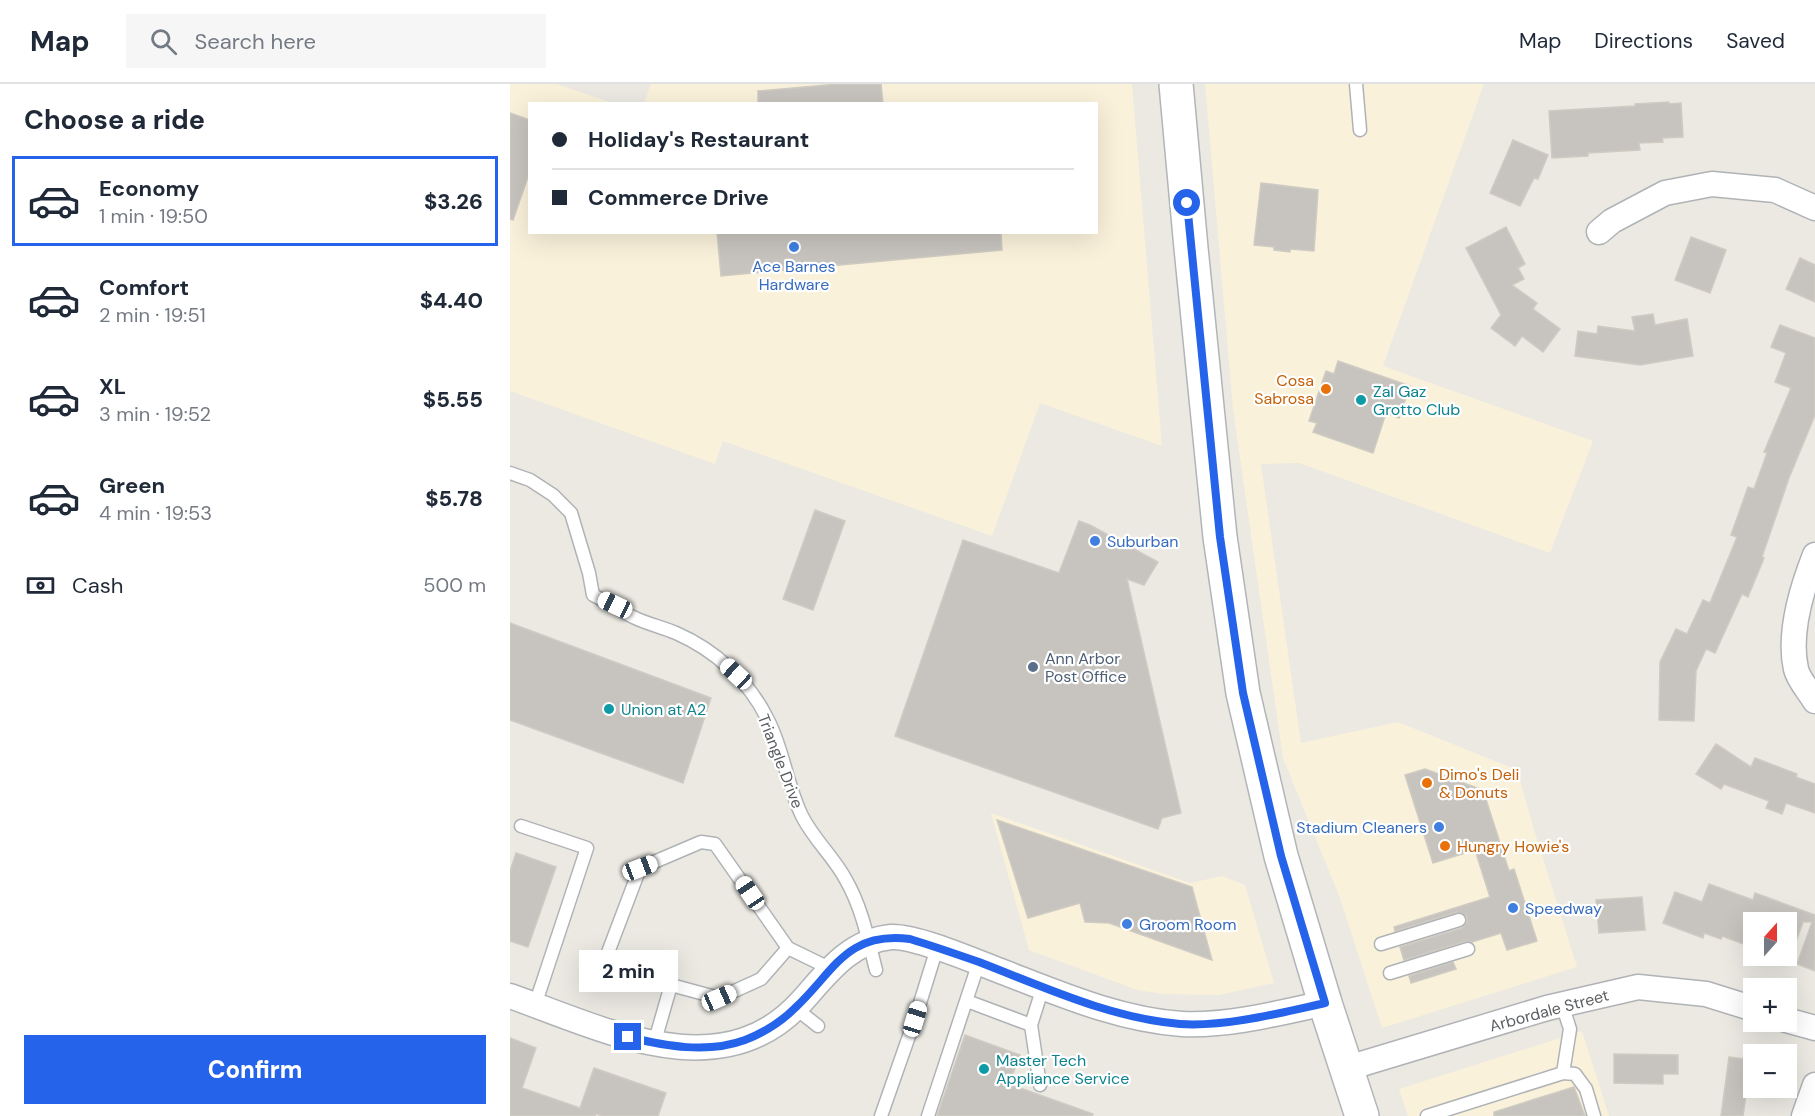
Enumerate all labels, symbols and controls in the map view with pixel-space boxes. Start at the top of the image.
search box [126,14,546,68]
text: Map [30,23,90,60]
icon: search [147,25,180,58]
text: Search here [195,27,316,56]
text: Map [1519,27,1561,55]
text: Directions [1594,27,1693,55]
text: Saved [1726,27,1785,55]
text: Choose a ride [24,102,205,137]
text: Holiday's Restaurant [588,125,809,154]
icon: car [27,174,81,228]
text: Economy [99,174,199,203]
text: Commerce Drive [588,183,769,212]
text: $3.26 [424,187,483,216]
route start [1173,189,1200,216]
text: 1 min · 19:50 [99,203,208,229]
marker: Ace Barnes Hardware [787,240,801,254]
place label: Ace Barnes Hardware [752,256,836,295]
icon: car [27,273,81,327]
text: Comfort [99,273,189,302]
text: $4.40 [420,286,483,315]
text: 2 min · 19:51 [99,302,206,328]
place label: Cosa Sabrosa [1254,370,1314,409]
icon: car [27,372,81,426]
text: XL [99,372,126,401]
place label: Zal Gaz Grotto Club [1373,381,1460,420]
marker: Cosa Sabrosa [1319,382,1333,396]
text: $5.55 [423,385,483,414]
marker: Zal Gaz Grotto Club [1354,393,1368,407]
text: 3 min · 19:52 [99,401,211,427]
icon: car [27,471,81,525]
text: Green [99,471,165,500]
text: $5.78 [425,484,483,513]
text: 4 min · 19:53 [99,500,212,526]
place label: Suburban [1107,531,1178,552]
marker: Suburban [1088,534,1102,548]
icon: cash [24,569,57,602]
text: Cash [72,571,123,600]
text: 500 m [423,572,486,598]
car [595,589,635,621]
place label: Ann Arbor Post Office [1045,648,1127,687]
car [717,655,755,693]
marker: Ann Arbor Post Office [1026,660,1040,674]
place label: Union at A2 [621,699,706,720]
marker: Union at A2 [602,702,616,716]
street label: Triangle Drive [753,711,808,811]
place label: Dimo's Deli & Donuts [1439,764,1519,803]
marker: Dimo's Deli & Donuts [1420,776,1434,790]
place label: Stadium Cleaners [1296,817,1427,838]
marker: Stadium Cleaners [1432,820,1446,834]
place label: Hungry Howie's [1457,836,1569,857]
marker: Hungry Howie's [1438,839,1452,853]
car [620,853,660,883]
car [732,873,768,913]
place label: Speedway [1525,898,1602,919]
marker: Speedway [1506,901,1520,915]
north arrow [1743,912,1797,966]
map controls [1743,912,1797,1098]
place label: Groom Room [1139,914,1237,935]
marker: Groom Room [1120,917,1134,931]
callout: 2 min [578,950,678,992]
text: 2 min [602,958,655,984]
button: + [1743,978,1797,1032]
car [699,982,739,1014]
street label: Arbordale Street [1487,984,1611,1036]
car [901,999,929,1039]
route end [614,1023,641,1050]
button: Confirm [24,1035,486,1104]
button: − [1743,1044,1797,1098]
place label: Master Tech Appliance Service [996,1050,1129,1089]
marker: Master Tech Appliance Service [977,1062,991,1076]

